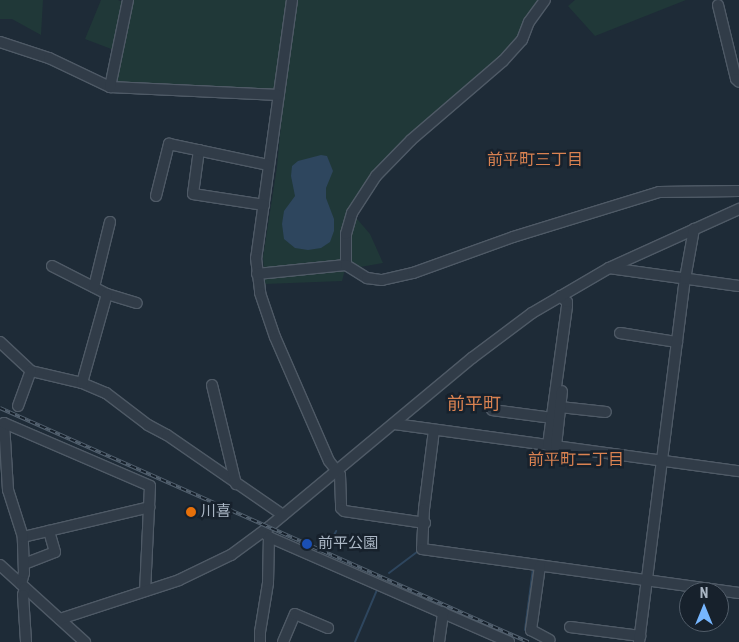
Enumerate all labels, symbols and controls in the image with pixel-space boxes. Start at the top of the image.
district label: 前平町三丁目 [487,150,583,170]
district label: 前平町 [447,393,501,415]
district label: 前平町二丁目 [528,450,624,470]
place label: 川喜 [201,503,231,521]
marker: 川喜 [185,506,197,518]
place label: 前平公園 [318,535,378,553]
marker: 前平公園 [300,537,314,551]
north arrow [679,582,729,632]
text: N [700,585,708,601]

